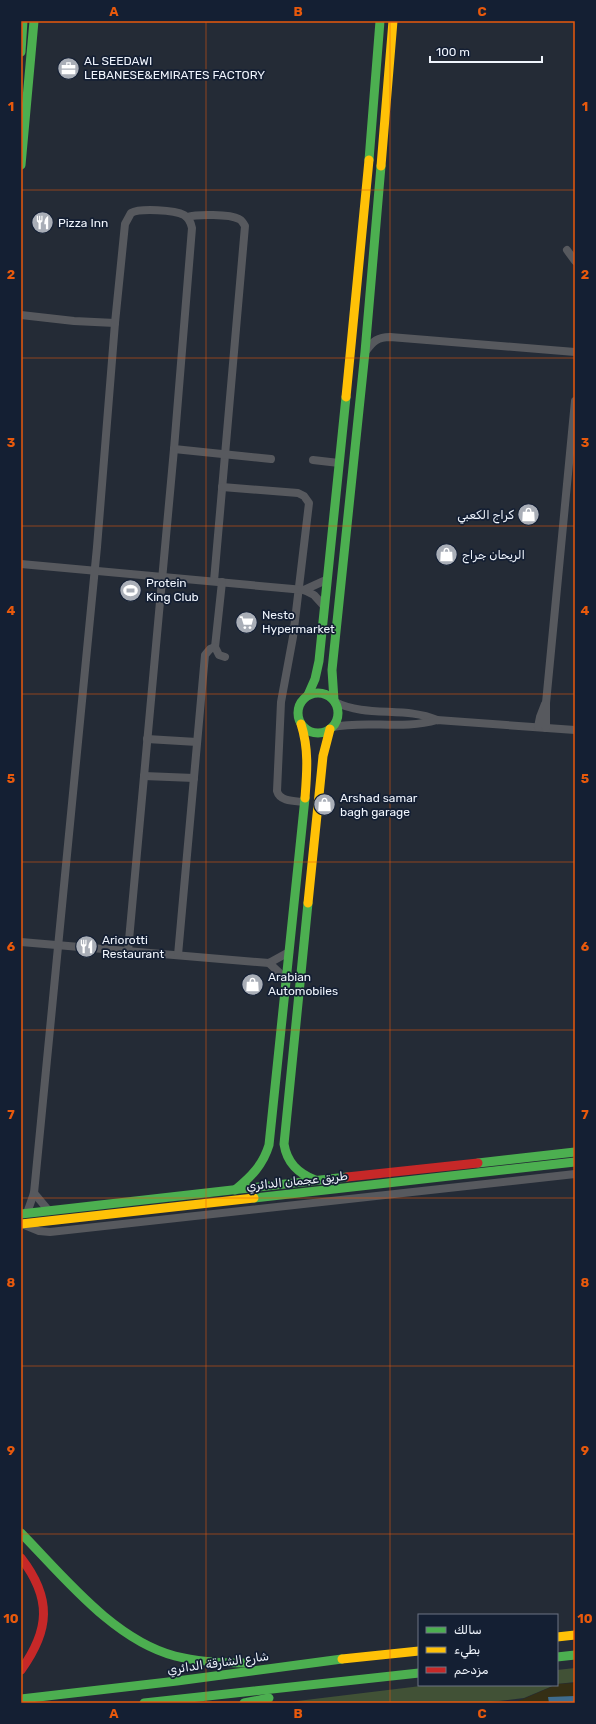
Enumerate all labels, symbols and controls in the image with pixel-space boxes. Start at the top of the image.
text: A [109,4,119,19]
text: B [293,4,303,19]
text: C [477,4,487,19]
scale bar [430,38,542,64]
text: 100 m [436,45,470,59]
place label: AL SEEDAWI LEBANESE&EMIRATES FACTORY [84,54,265,82]
office icon: AL SEEDAWI LEBANESE&EMIRATES FACTORY [56,55,82,81]
text: 1 [8,99,14,114]
text: 1 [582,99,588,114]
restaurant icon: Pizza Inn [30,210,56,236]
place label: Pizza Inn [58,216,108,230]
text: 2 [7,267,15,282]
text: 2 [581,267,589,282]
text: 3 [7,435,16,450]
text: 3 [581,435,590,450]
shop icon: كراج الكعبي [516,502,542,528]
place label: كراج الكعبي [457,508,515,524]
shop icon: الريحان جراج [434,542,460,568]
place label: الريحان جراج [462,548,525,564]
place label: Protein King Club [146,576,199,604]
sports icon: Protein King Club [117,577,143,603]
text: 4 [7,603,16,618]
text: 4 [581,603,590,618]
place label: Nesto Hypermarket [262,608,335,636]
supermarket icon: Nesto Hypermarket [234,609,260,635]
text: 5 [7,771,15,786]
text: 5 [581,771,589,786]
place label: Arshad samar bagh garage [340,791,418,819]
shop icon: Arshad samar bagh garage [311,792,337,818]
place label: Ariorotti Restaurant [102,933,164,961]
restaurant icon: Ariorotti Restaurant [74,934,100,960]
text: 6 [7,939,16,954]
text: 6 [581,939,590,954]
place label: Arabian Automobiles [268,970,338,998]
shop icon: Arabian Automobiles [239,971,265,997]
text: 7 [7,1107,15,1122]
text: 7 [581,1107,589,1122]
street label: طريق عجمان الدائري [246,1169,349,1194]
text: 8 [7,1275,16,1290]
text: 8 [581,1275,590,1290]
text: 9 [7,1443,15,1458]
text: 9 [581,1443,589,1458]
text: 10 [3,1611,19,1626]
text: 10 [577,1611,593,1626]
legend [418,1614,558,1686]
text: سالك [454,1623,482,1637]
text: بطيء [454,1643,480,1659]
street label: شارع الشارقة الدائري [166,1649,270,1679]
text: مزدحم [454,1663,489,1678]
text: A [109,1706,119,1721]
text: B [293,1706,303,1721]
text: C [477,1706,487,1721]

